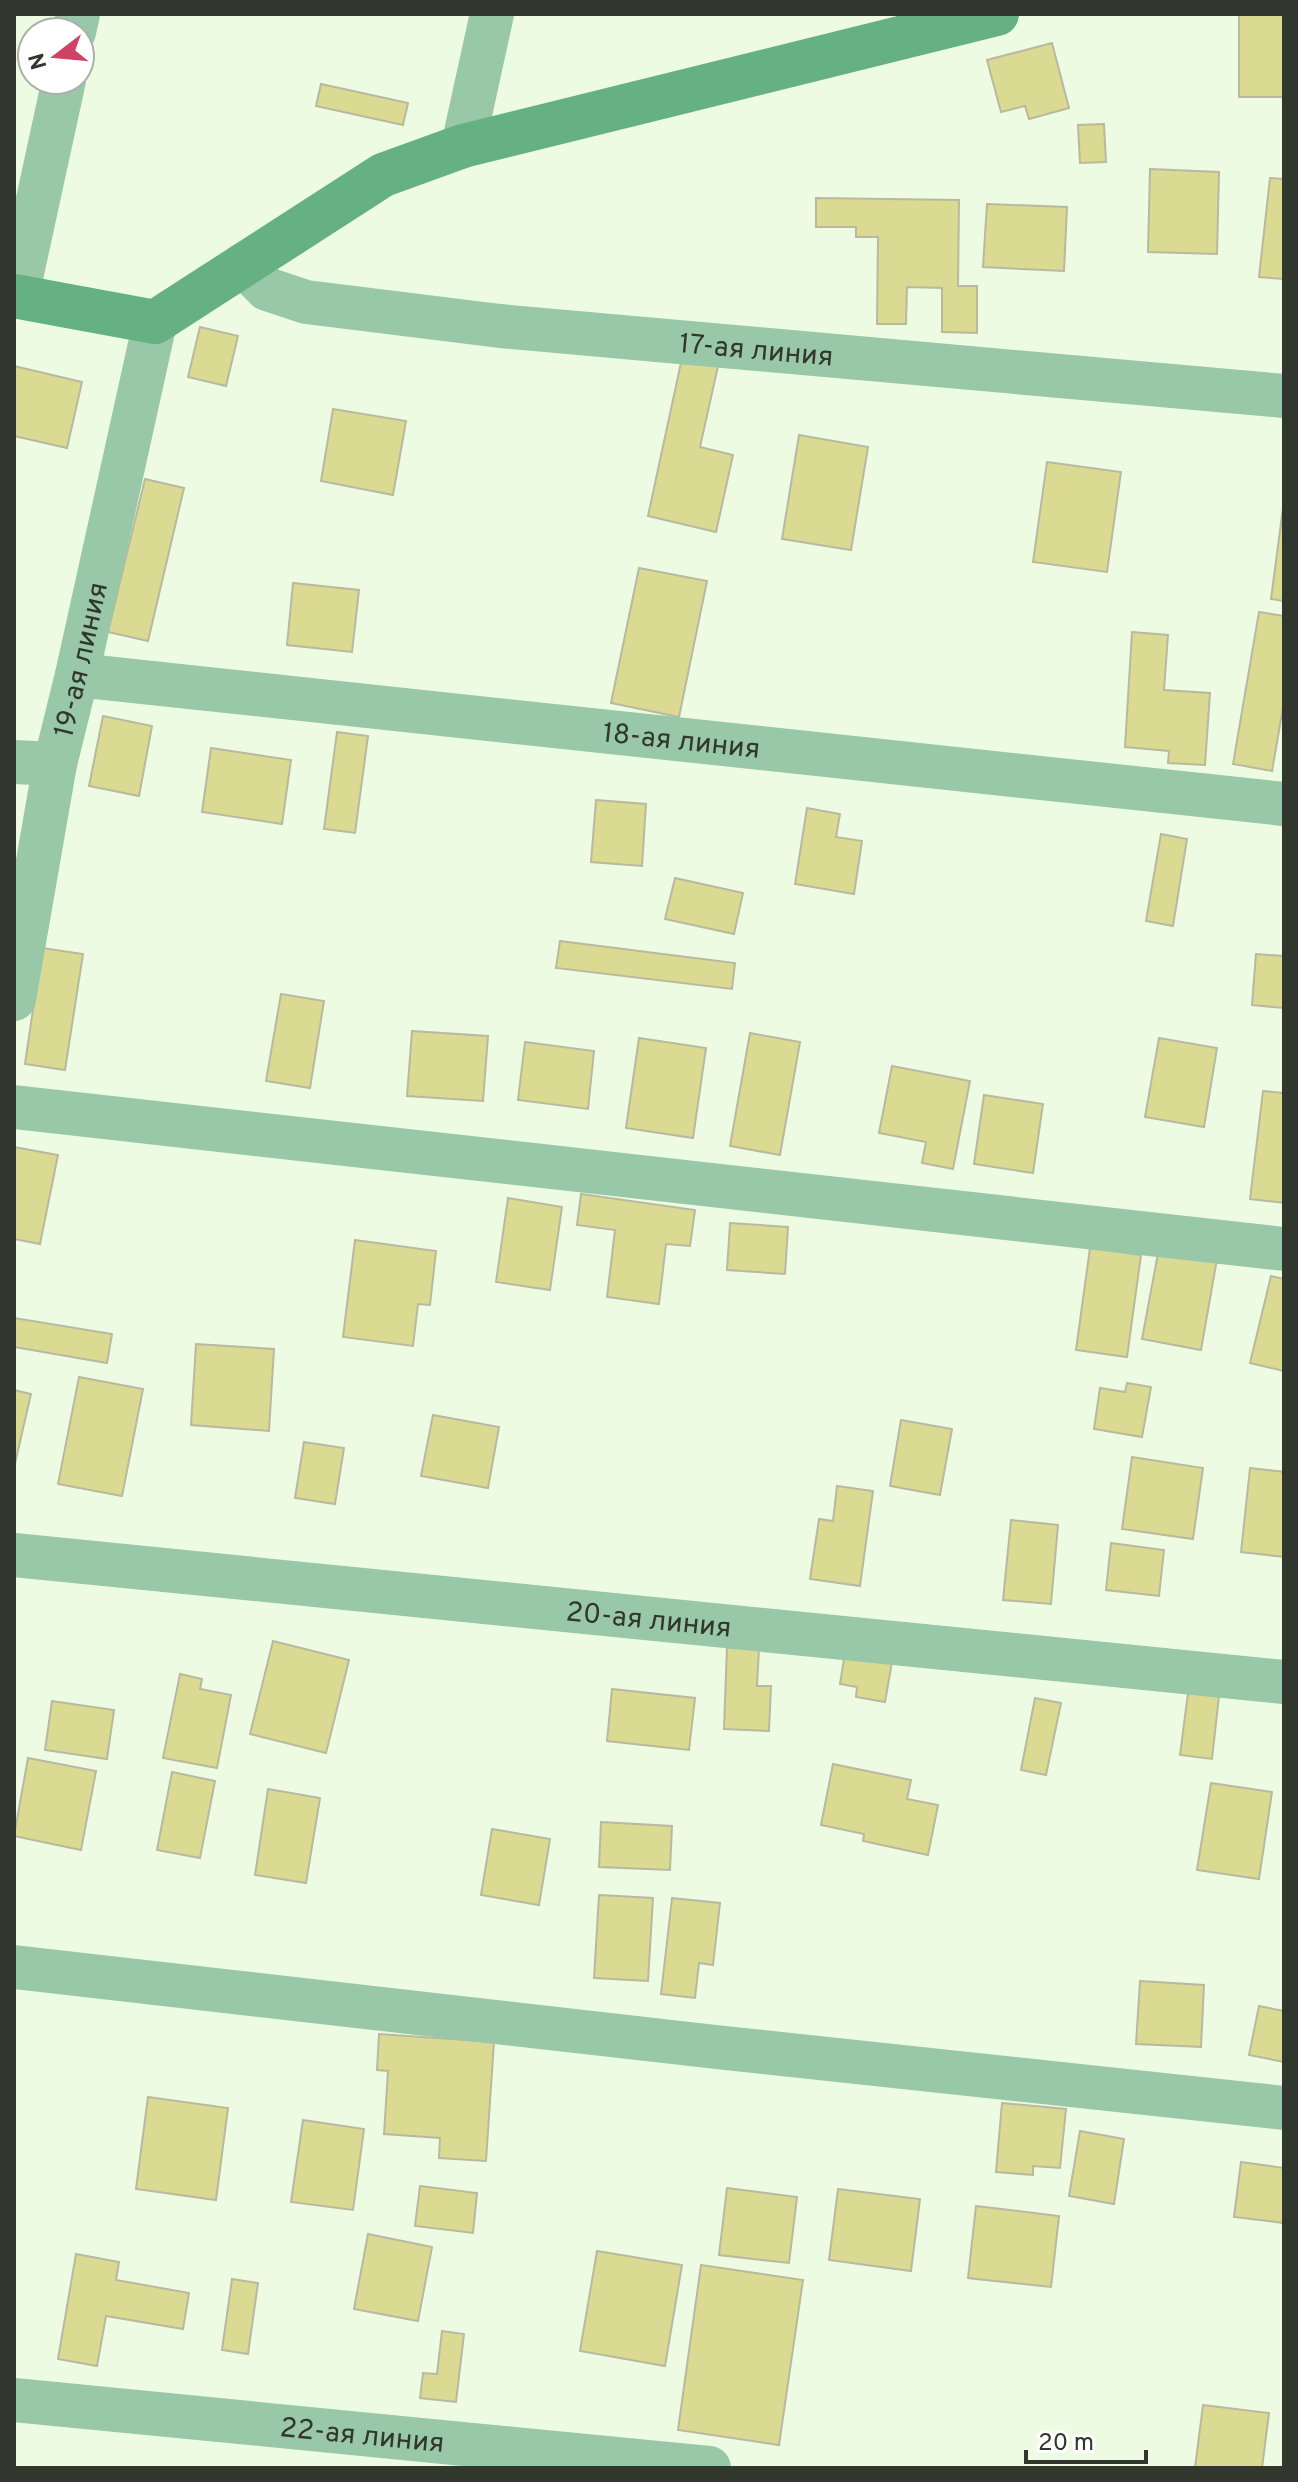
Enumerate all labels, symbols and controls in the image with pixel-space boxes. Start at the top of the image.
north arrow [16,16,96,96]
text: N [24,50,54,72]
street label: 17-ая линия [678,327,835,377]
street label: 19-ая линия [47,579,118,741]
street label: 18-ая линия [601,716,762,769]
street label: 20-ая линия [564,1595,733,1648]
street label: 22-ая линия [278,2411,446,2463]
scale bar [1026,2414,1146,2464]
text: 20 m [1038,2429,1094,2459]

